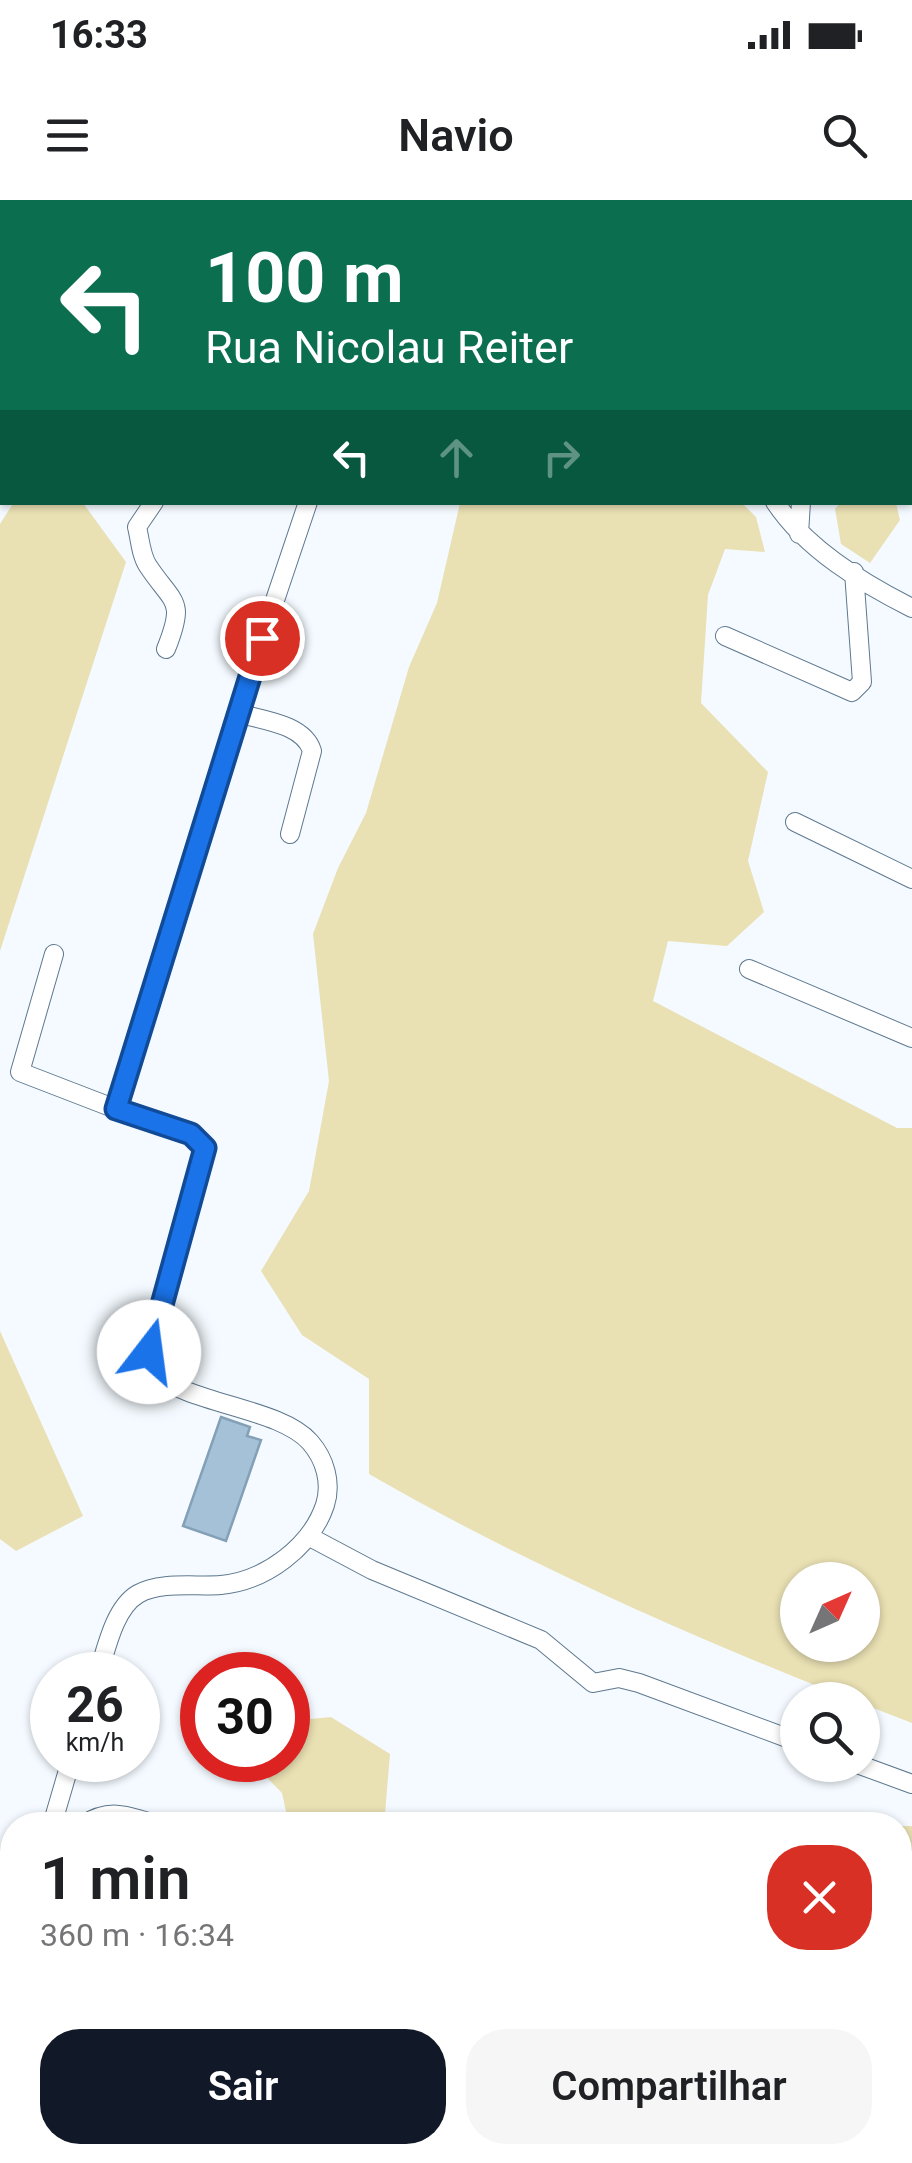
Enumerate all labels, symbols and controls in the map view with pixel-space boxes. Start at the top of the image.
text: 16:33 [50,13,148,57]
icon: menu [40,108,95,163]
icon: search [817,108,872,163]
text: Navio [398,109,514,162]
text: 100 m [205,237,404,319]
icon: left [40,240,170,370]
text: Rua Nicolau Reiter [205,321,573,374]
icon: left [324,430,379,485]
icon: ahead [429,430,484,485]
icon: right [534,430,589,485]
pin [220,596,305,681]
icon: arrive [235,611,290,666]
position arrow [97,1300,201,1404]
north arrow [780,1562,880,1662]
map controls [780,1562,880,1782]
speed limit sign: 30 [180,1652,310,1782]
text: 26 [66,1676,124,1734]
button: search [780,1682,880,1782]
text: km/h [66,1728,124,1757]
text: 1 min [40,1843,190,1914]
button: close [767,1845,872,1950]
text: 360 m · 16:34 [40,1916,234,1954]
button: Sair [40,2029,446,2144]
button: Compartilhar [466,2029,872,2144]

